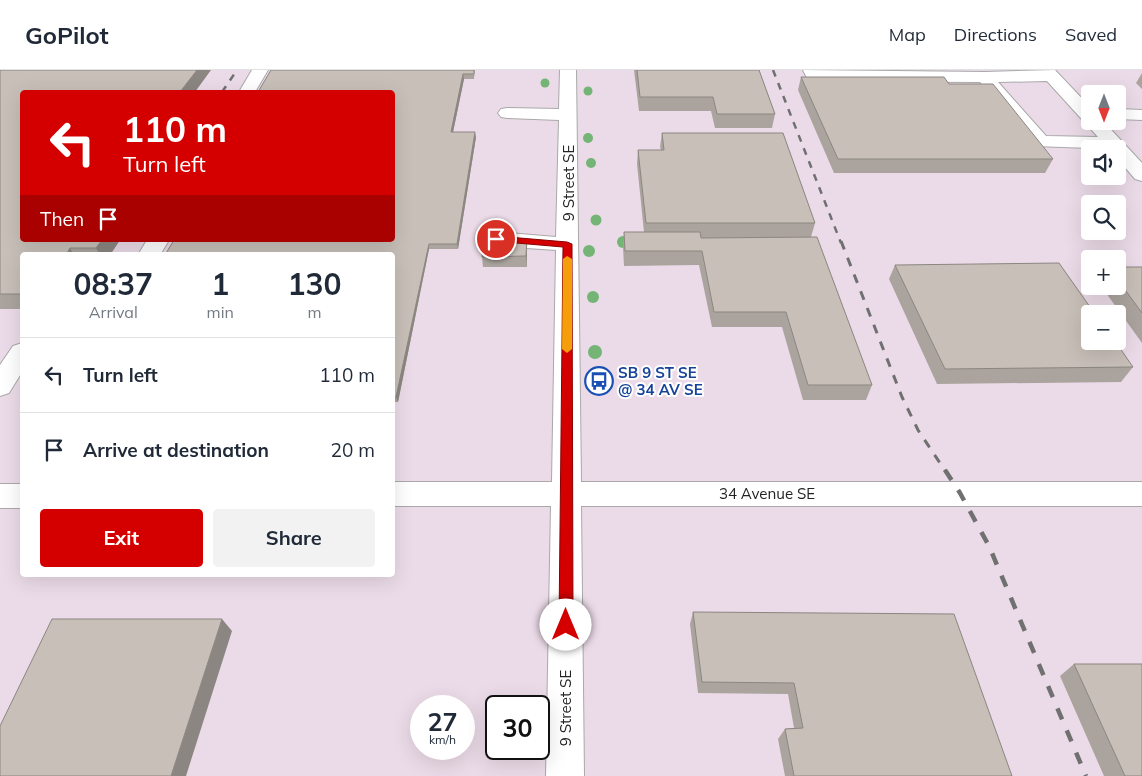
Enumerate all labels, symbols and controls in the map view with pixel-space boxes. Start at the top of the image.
text: GoPilot [25,20,109,50]
text: Map [889,23,926,46]
text: Directions [954,23,1037,46]
text: Saved [1065,23,1117,46]
north arrow [1081,85,1126,130]
map controls [1081,85,1126,350]
text: 110 m [123,107,227,151]
icon: left [40,110,105,175]
button: sound [1081,140,1126,185]
street label: 9 Street SE [559,145,578,221]
text: Turn left [123,150,206,178]
button: search [1081,195,1126,240]
icon: arrive [94,205,122,233]
text: Then [40,207,84,231]
pin [475,218,517,260]
icon: arrive [482,225,510,253]
button: + [1081,250,1126,295]
text: 08:37 [74,265,153,303]
text: 1 [211,265,229,303]
text: 130 [287,265,341,303]
text: Arrival [89,302,138,322]
text: min [207,302,234,322]
text: m [307,302,321,322]
button: − [1081,305,1126,350]
icon: left [40,361,68,389]
text: Turn left [83,363,158,387]
text: 110 m [319,363,375,387]
place label: SB 9 ST SE @ 34 AV SE [618,363,703,399]
bus stop icon: SB 9 ST SE @ 34 AV SE [584,366,614,396]
icon: arrive [40,436,68,464]
text: Arrive at destination [83,438,269,462]
text: 20 m [331,438,375,462]
street label: 34 Avenue SE [719,484,815,503]
button: Exit [40,509,203,567]
button: Share [213,509,375,567]
position arrow [539,598,591,650]
street label: 9 Street SE [556,670,575,746]
speed limit sign: 30 [485,695,550,760]
text: 27 [427,706,458,737]
text: km/h [429,732,456,747]

